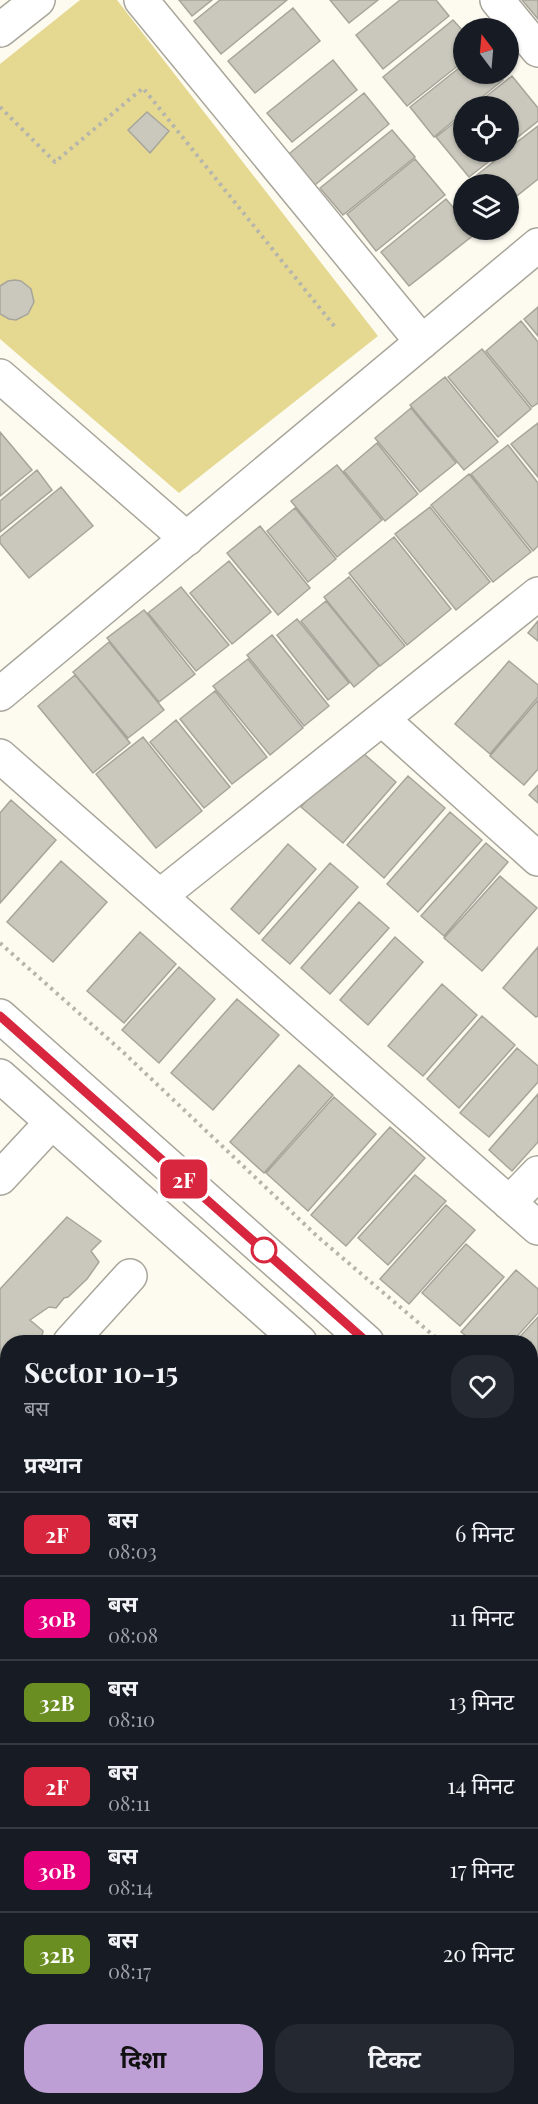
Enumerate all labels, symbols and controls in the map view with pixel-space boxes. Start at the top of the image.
north arrow [453,18,519,84]
map controls [453,18,519,240]
button: locate [453,96,519,162]
button: layers [453,174,519,240]
line badge: 2F [157,1160,211,1198]
text: 2F [172,1165,196,1193]
unlabelled marker [251,1237,277,1263]
text: Sector 10-15 [24,1353,178,1390]
button: heart [451,1355,514,1418]
text: बस [24,1394,49,1421]
text: प्रस्थान [24,1449,82,1479]
text: बस [108,1504,138,1534]
text: 6 मिनट [455,1518,514,1548]
text: 2F [45,1520,69,1548]
text: 08:03 [108,1537,157,1564]
text: बस [108,1588,138,1618]
text: 11 मिनट [450,1602,514,1632]
text: 30B [38,1604,76,1632]
text: 08:08 [108,1621,158,1648]
text: बस [108,1672,138,1702]
text: 13 मिनट [449,1686,514,1716]
text: 32B [39,1688,75,1716]
text: 08:10 [108,1705,155,1732]
text: बस [108,1756,138,1786]
text: 14 मिनट [447,1770,514,1800]
text: 2F [45,1772,69,1800]
text: 08:11 [108,1789,151,1816]
text: बस [108,1840,138,1870]
text: 17 मिनट [450,1854,514,1884]
text: 30B [38,1856,76,1884]
text: 08:14 [108,1873,153,1900]
text: बस [108,1924,138,1954]
text: 20 मिनट [443,1938,514,1968]
text: 32B [39,1940,75,1968]
text: 08:17 [108,1957,151,1984]
button: दिशा [24,2024,263,2093]
button: टिकट [275,2024,514,2093]

